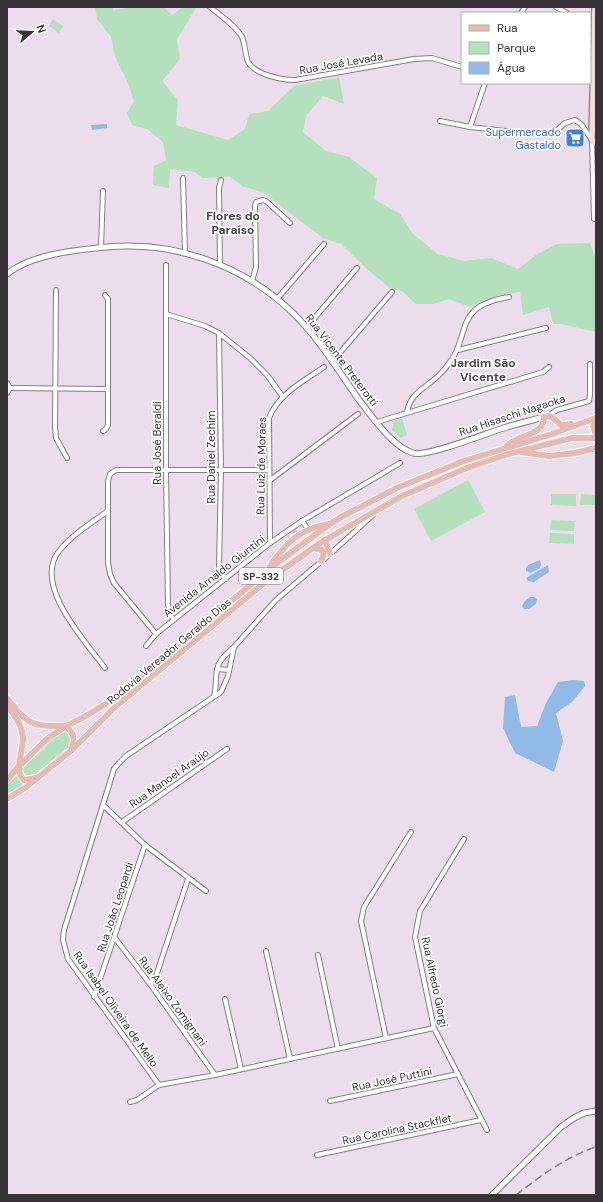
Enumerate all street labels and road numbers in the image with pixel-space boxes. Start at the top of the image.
street label: Rua José Levada [298,49,384,77]
street label: Rua Vicente Preterotti [303,311,381,409]
street label: Rua Hisaschi Nagaoka [457,391,567,439]
street label: Rua José Beraldi [150,401,164,485]
street label: Rua Daniel Zechim [204,410,218,504]
street label: Rua Luiz de Moraes [253,417,269,515]
street label: Avenida Arnaldo Giuntini [160,532,268,620]
road number: SP-332 [239,568,283,584]
street label: Rodovia Vereador Geraldo Dias [104,595,234,707]
street label: Rua Manoel Araújo [126,745,212,811]
street label: Rua João Leopardi [94,860,136,954]
street label: Rua Alfredo Giorgi [419,936,451,1028]
street label: Rua Isabel Oliveira de Mello [71,948,161,1070]
street label: Rua Aleixo Zomignani [136,953,210,1049]
street label: Rua José Puttini [351,1064,433,1094]
street label: Rua Carolina Stackflet [341,1111,453,1147]

